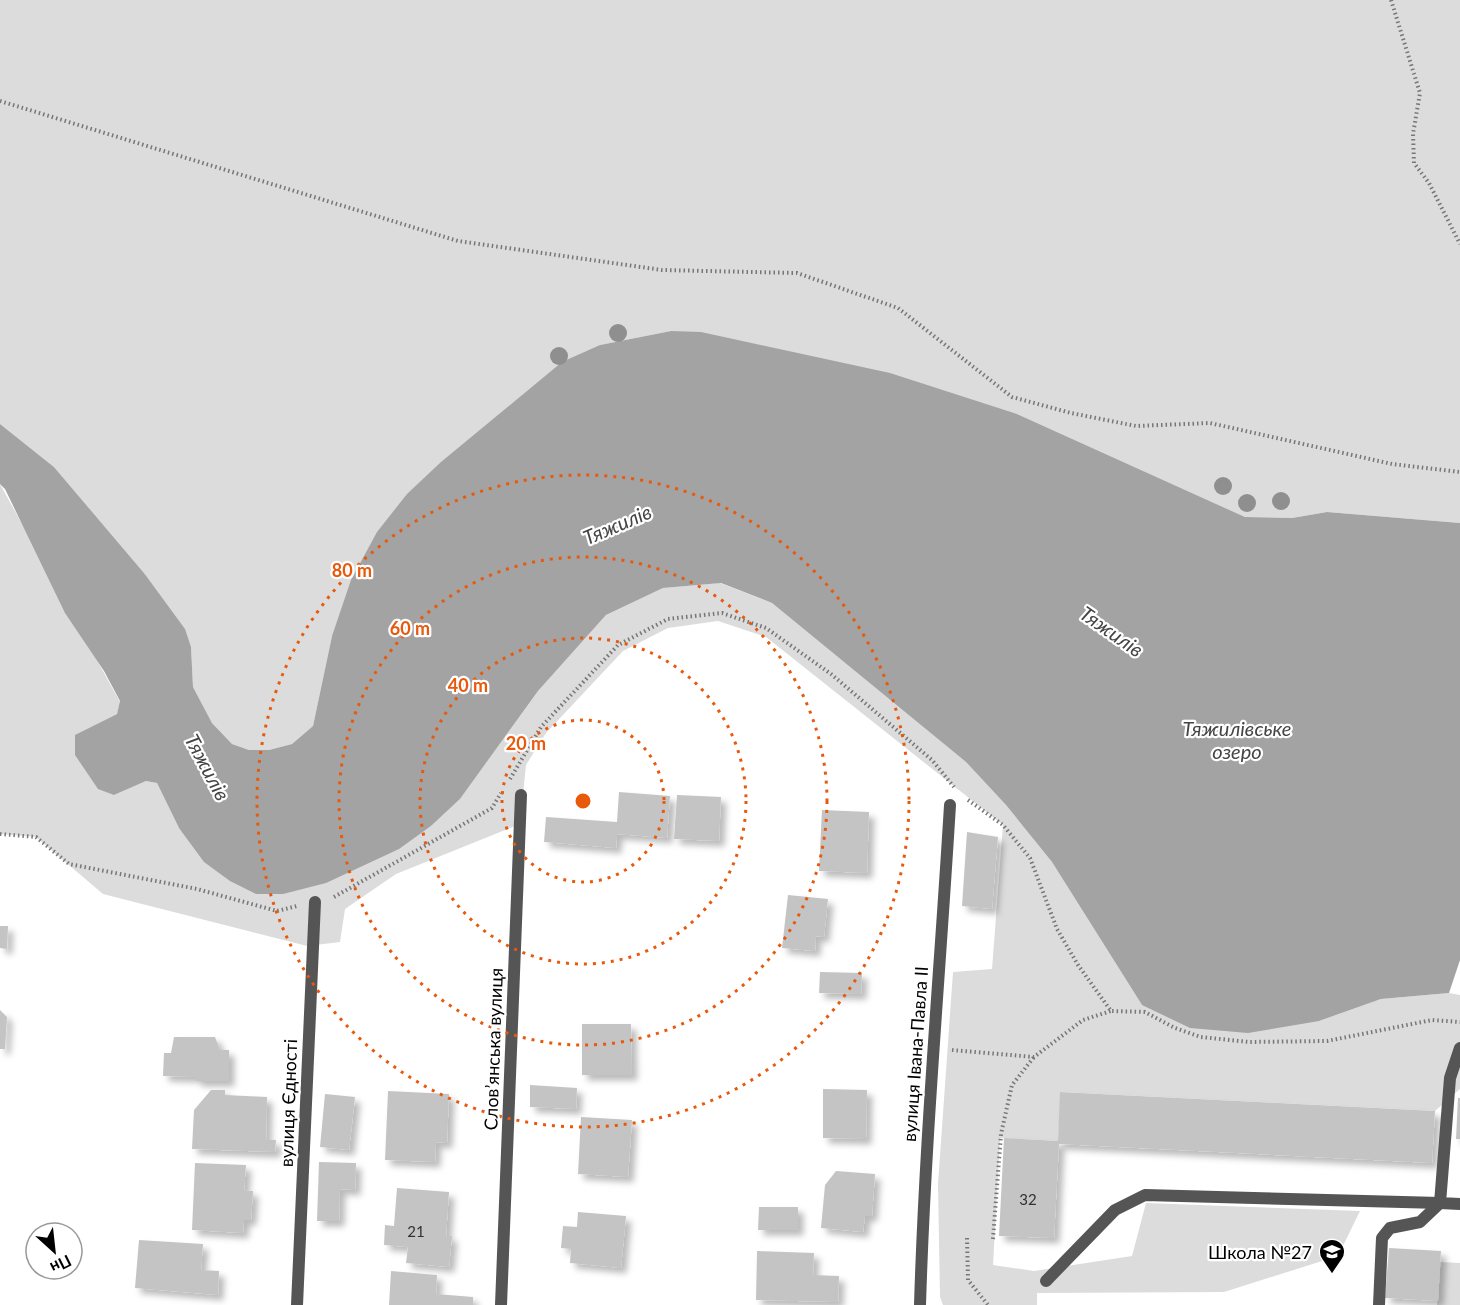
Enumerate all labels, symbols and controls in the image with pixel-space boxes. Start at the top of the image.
water label: Тяжилів [579,499,655,549]
text: 80 m [332,559,372,581]
water label: Тяжилів [1076,601,1148,661]
text: 60 m [390,617,430,639]
text: 40 m [448,674,488,696]
water label: Тяжилівське озеро [1183,716,1291,763]
water label: Тяжилів [181,730,235,804]
text: 20 m [506,732,546,754]
centre of rings [573,791,593,811]
street label: вулиця Івана-Павла II [898,965,932,1143]
street label: Словʼянська вулиця [479,967,507,1131]
street label: вулиця Єдності [275,1039,301,1167]
house number: 32 [1019,1190,1037,1208]
north arrow [24,1221,84,1281]
house number: 21 [407,1222,425,1240]
school or university icon: Школа №27 [1317,1237,1347,1275]
place label: Школа №27 [1208,1241,1312,1263]
text: Пн [47,1252,75,1278]

